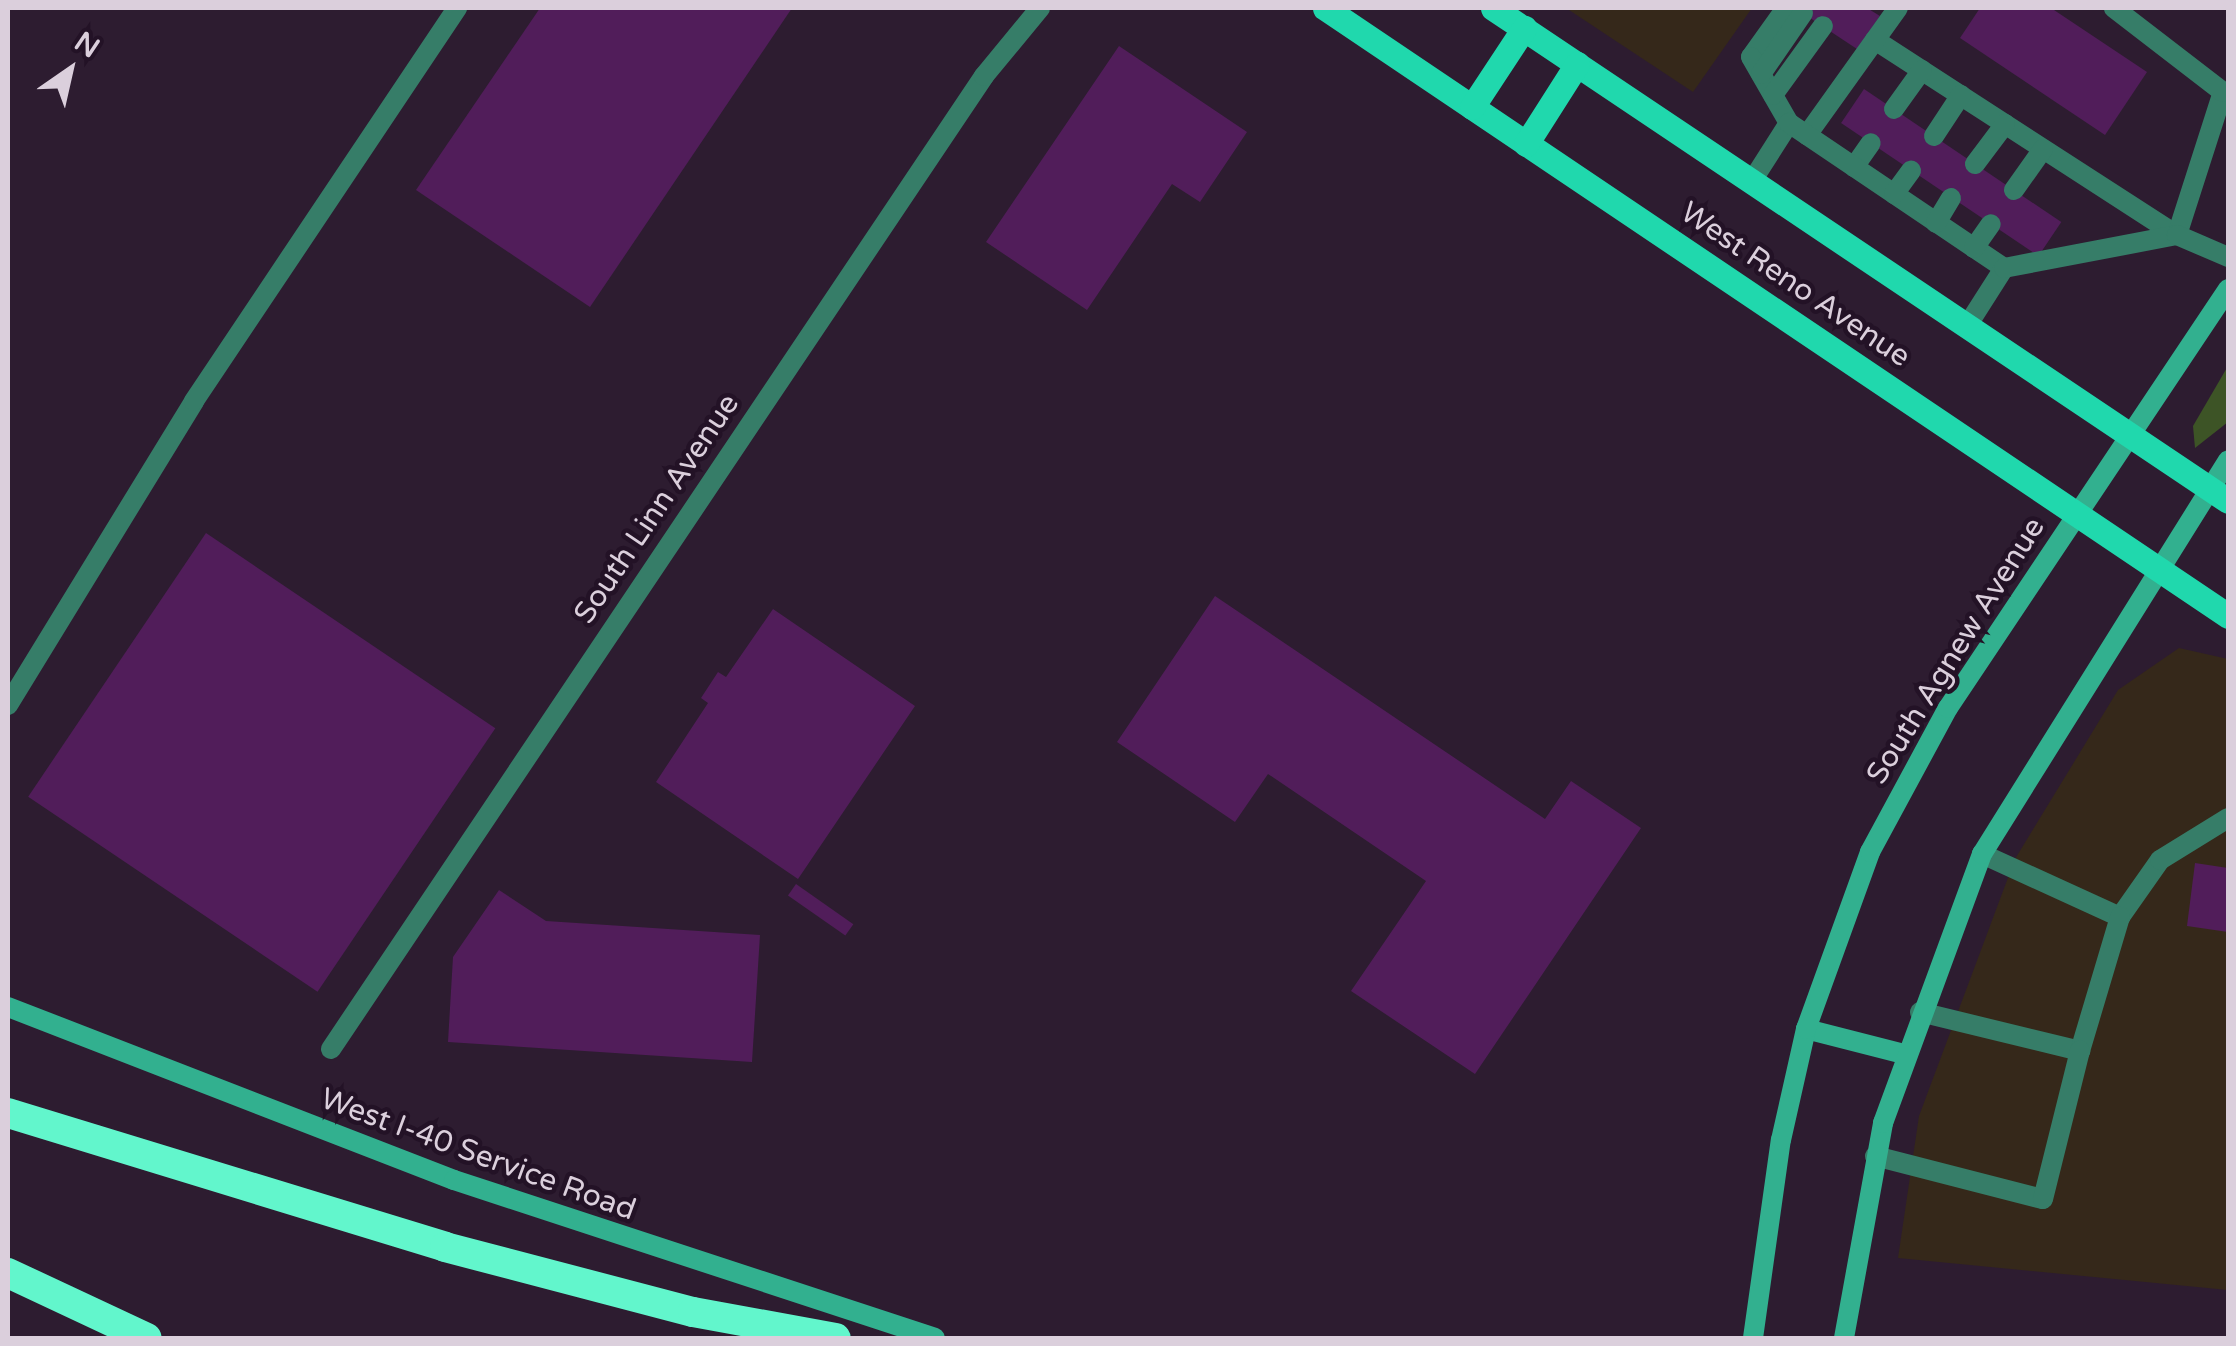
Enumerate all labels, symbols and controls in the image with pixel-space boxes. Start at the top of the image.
north arrow [20,20,120,120]
text: N [68,25,106,66]
street label: West Reno Avenue [1673,195,1917,375]
street label: South Linn Avenue [567,387,747,631]
street label: South Agnew Avenue [1859,511,2053,791]
street label: West I-40 Service Road [316,1081,640,1229]

